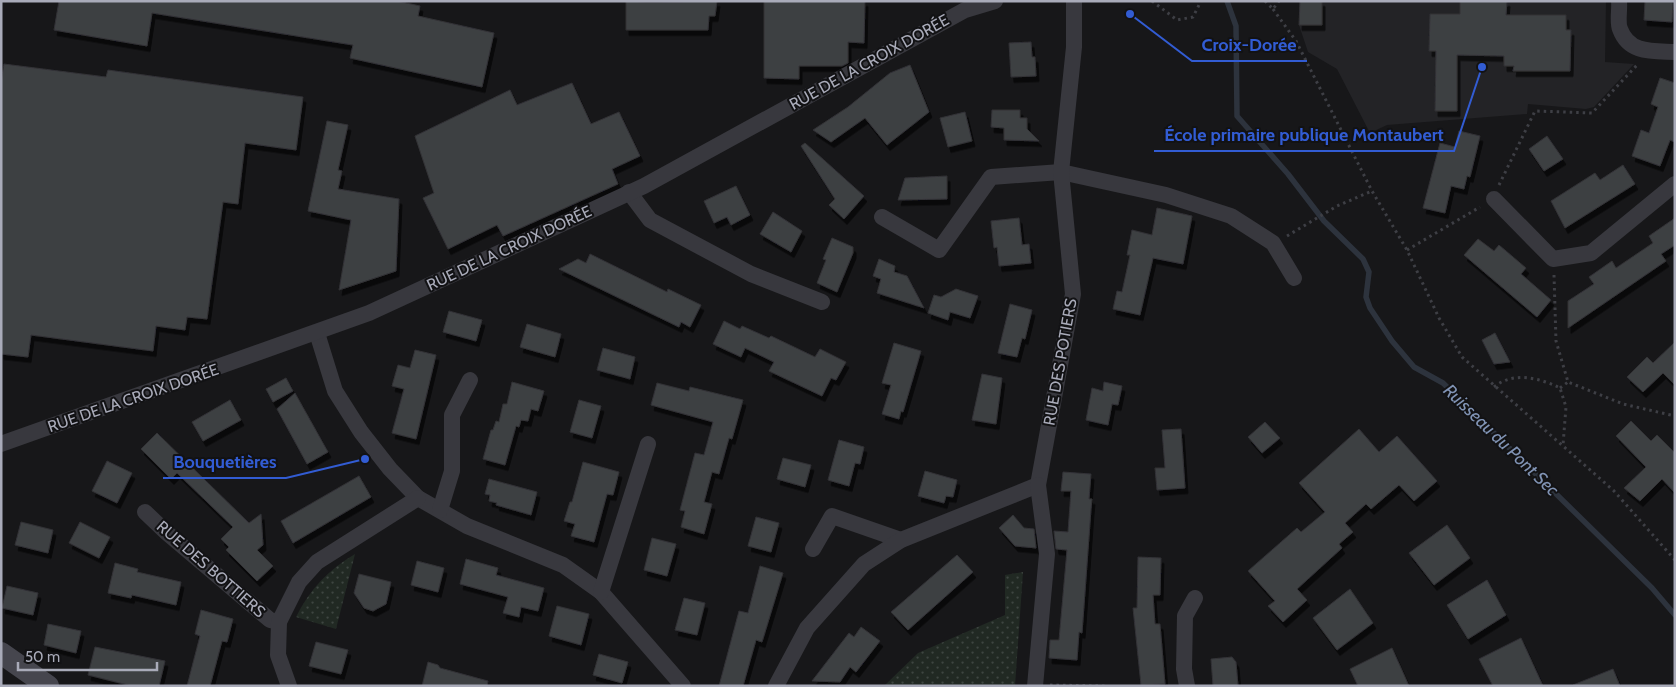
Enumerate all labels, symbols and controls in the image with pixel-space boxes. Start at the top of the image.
street label: RUE DE LA CROIX DORÉE [786,10,952,114]
callout: Croix-Dorée [1192,28,1307,61]
text: Croix-Dorée [1202,34,1296,56]
callout: École primaire publique Montaubert [1154,118,1454,151]
text: École primaire publique Montaubert [1164,124,1444,146]
street label: RUE DE LA CROIX DORÉE [424,201,595,295]
street label: RUE DES POTIERS [1039,297,1081,427]
street label: RUE DE LA CROIX DORÉE [45,360,221,436]
water label: Ruisseau du Pont Sec [1439,379,1563,501]
callout: Bouquetières [163,445,286,478]
text: Bouquetières [173,451,277,473]
street label: RUE DES BOTTIERS [153,517,269,621]
scale bar [18,640,156,672]
text: 50 m [25,648,60,666]

